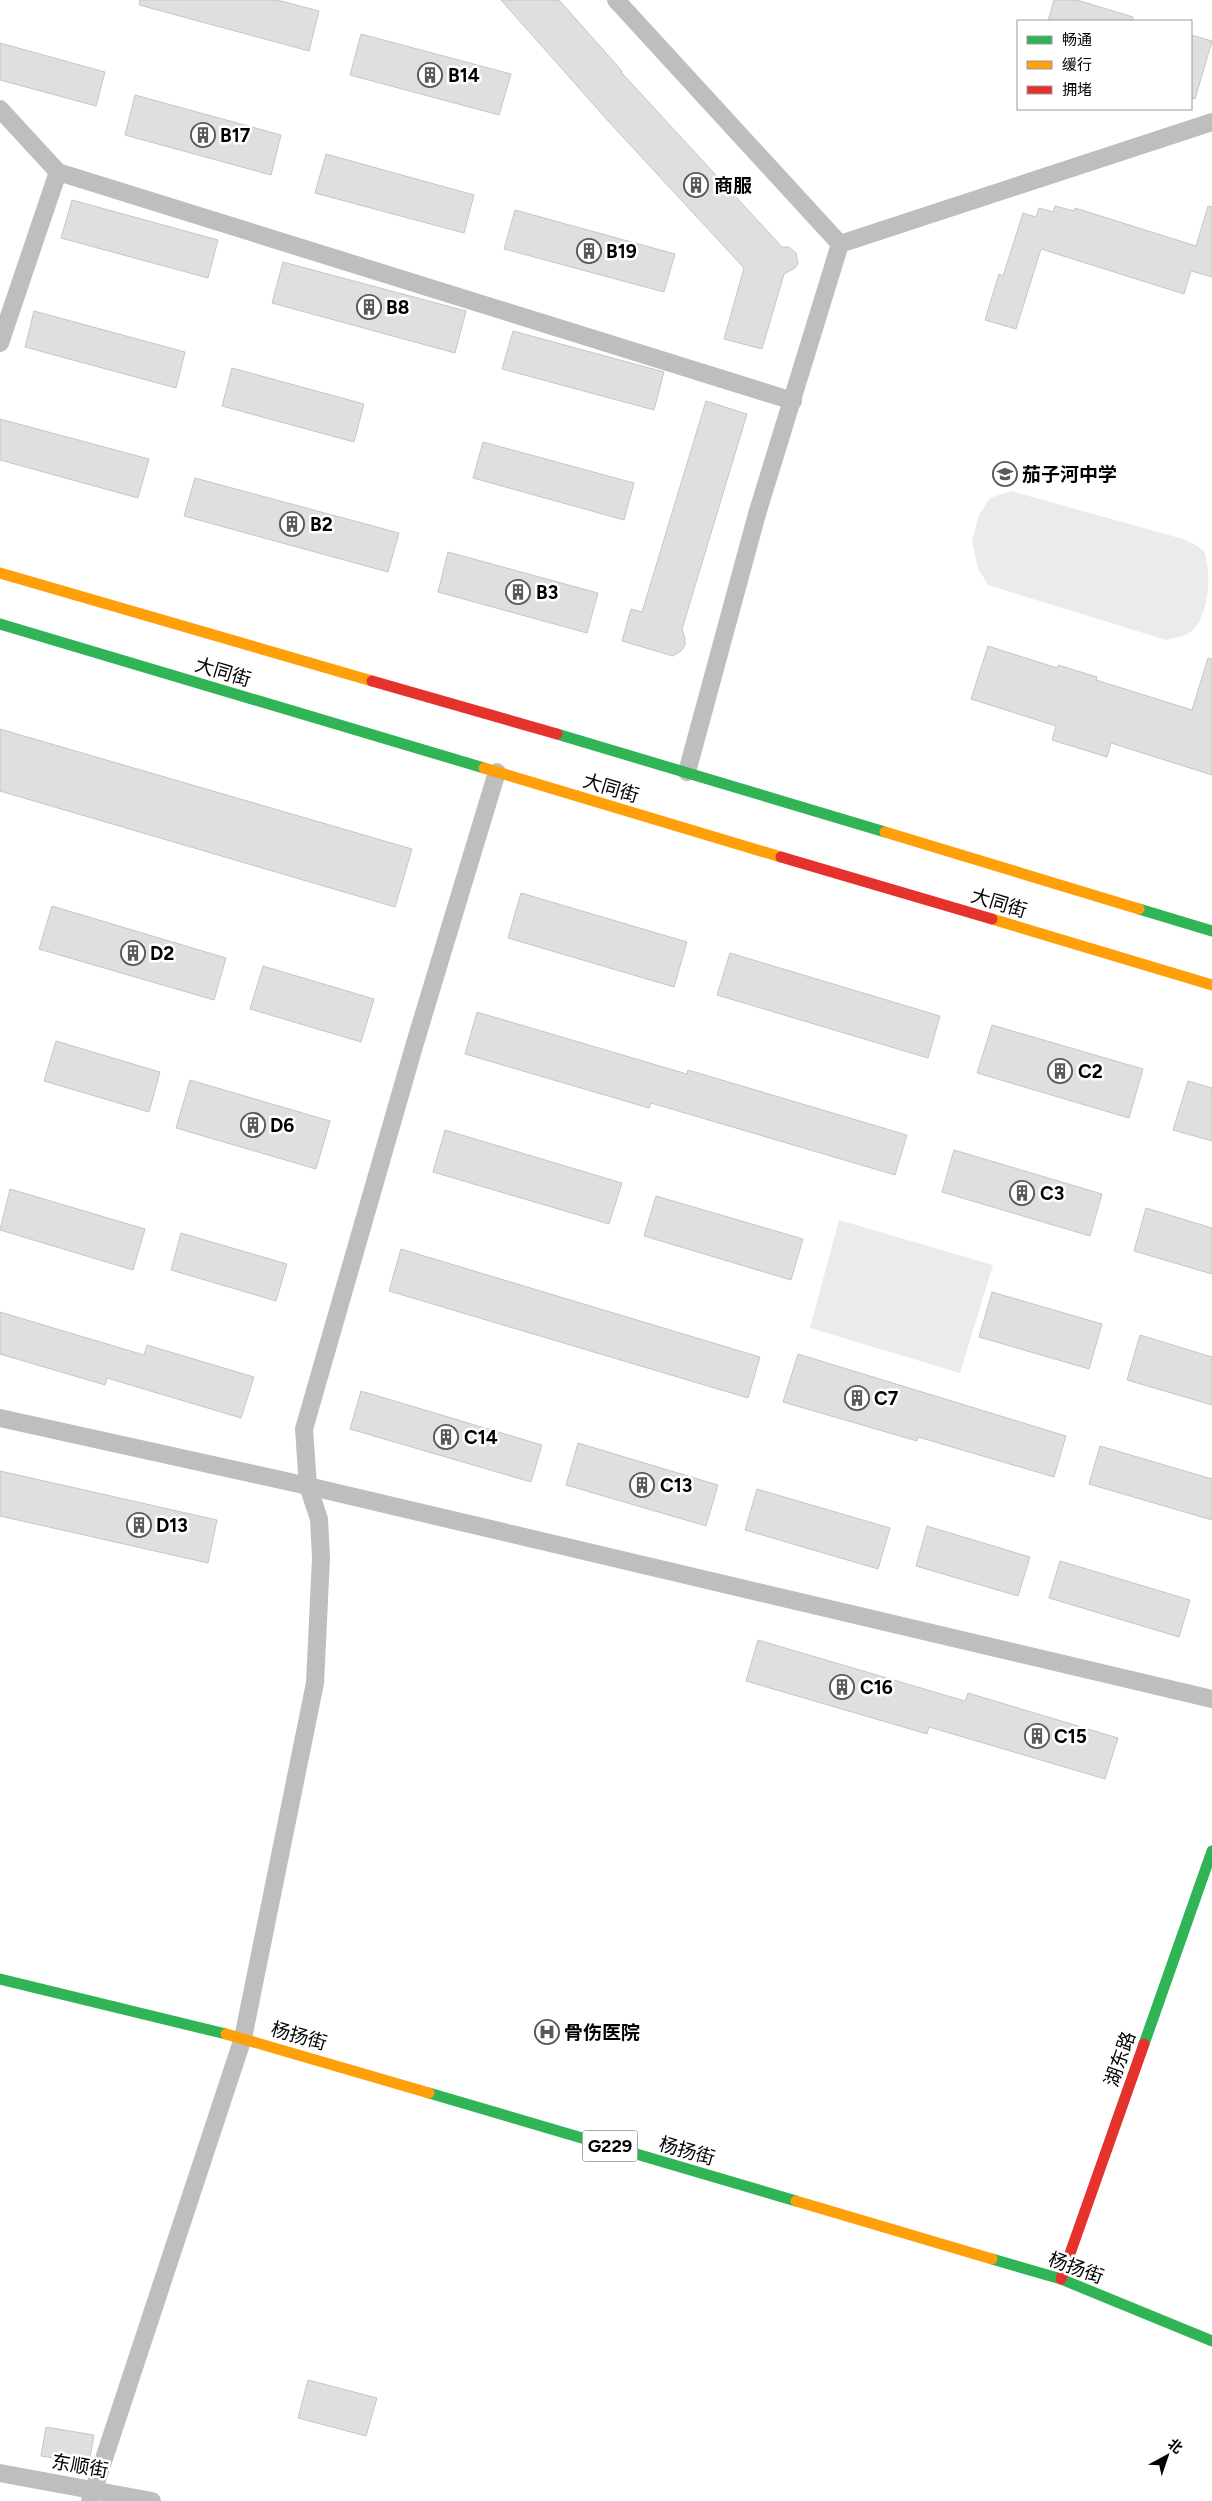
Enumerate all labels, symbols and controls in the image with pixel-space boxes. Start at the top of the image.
legend [1017,20,1192,110]
text: 畅通 [1062,31,1092,49]
text: 缓行 [1062,56,1092,74]
building icon: B14 [417,62,443,88]
place label: B14 [448,64,480,87]
text: 拥堵 [1062,81,1092,99]
building icon: B17 [190,122,216,148]
place label: B17 [220,124,250,147]
building icon: 商服 [683,172,709,198]
place label: 商服 [714,174,752,197]
building icon: B19 [576,238,602,264]
place label: B19 [606,240,637,263]
building icon: B8 [356,294,382,320]
place label: B8 [386,296,409,319]
school or university icon: 茄子河中学 [992,461,1018,487]
place label: 茄子河中学 [1022,463,1117,486]
building icon: B2 [279,511,305,537]
place label: B2 [310,513,333,536]
building icon: B3 [505,579,531,605]
place label: B3 [536,581,558,604]
street label: 大同街 [192,653,254,691]
street label: 大同街 [580,769,642,807]
street label: 大同街 [968,884,1030,922]
building icon: D2 [120,940,146,966]
place label: D2 [150,942,174,965]
building icon: C2 [1047,1058,1073,1084]
place label: C2 [1078,1060,1103,1083]
building icon: D6 [240,1112,266,1138]
place label: D6 [270,1114,294,1137]
building icon: C3 [1009,1180,1035,1206]
place label: C3 [1040,1182,1064,1205]
building icon: C7 [844,1385,870,1411]
place label: C7 [874,1387,898,1410]
building icon: C14 [433,1424,459,1450]
place label: C14 [464,1426,498,1449]
building icon: C13 [629,1472,655,1498]
place label: C13 [660,1474,692,1497]
building icon: D13 [126,1512,152,1538]
place label: D13 [156,1514,188,1537]
building icon: C16 [829,1674,855,1700]
place label: C16 [860,1676,893,1699]
building icon: C15 [1024,1723,1050,1749]
place label: C15 [1054,1725,1087,1748]
street label: 杨扬街 [268,2017,330,2055]
hospital icon: 骨伤医院 [534,2019,560,2045]
place label: 骨伤医院 [564,2021,640,2044]
street label: 湖东路 [1100,2028,1140,2090]
road number: G229 [582,2130,638,2162]
street label: 杨扬街 [656,2132,718,2170]
street label: 杨扬街 [1045,2247,1107,2289]
north arrow [1142,2431,1192,2481]
text: 北 [1164,2435,1186,2457]
street label: 东顺街 [50,2450,110,2482]

